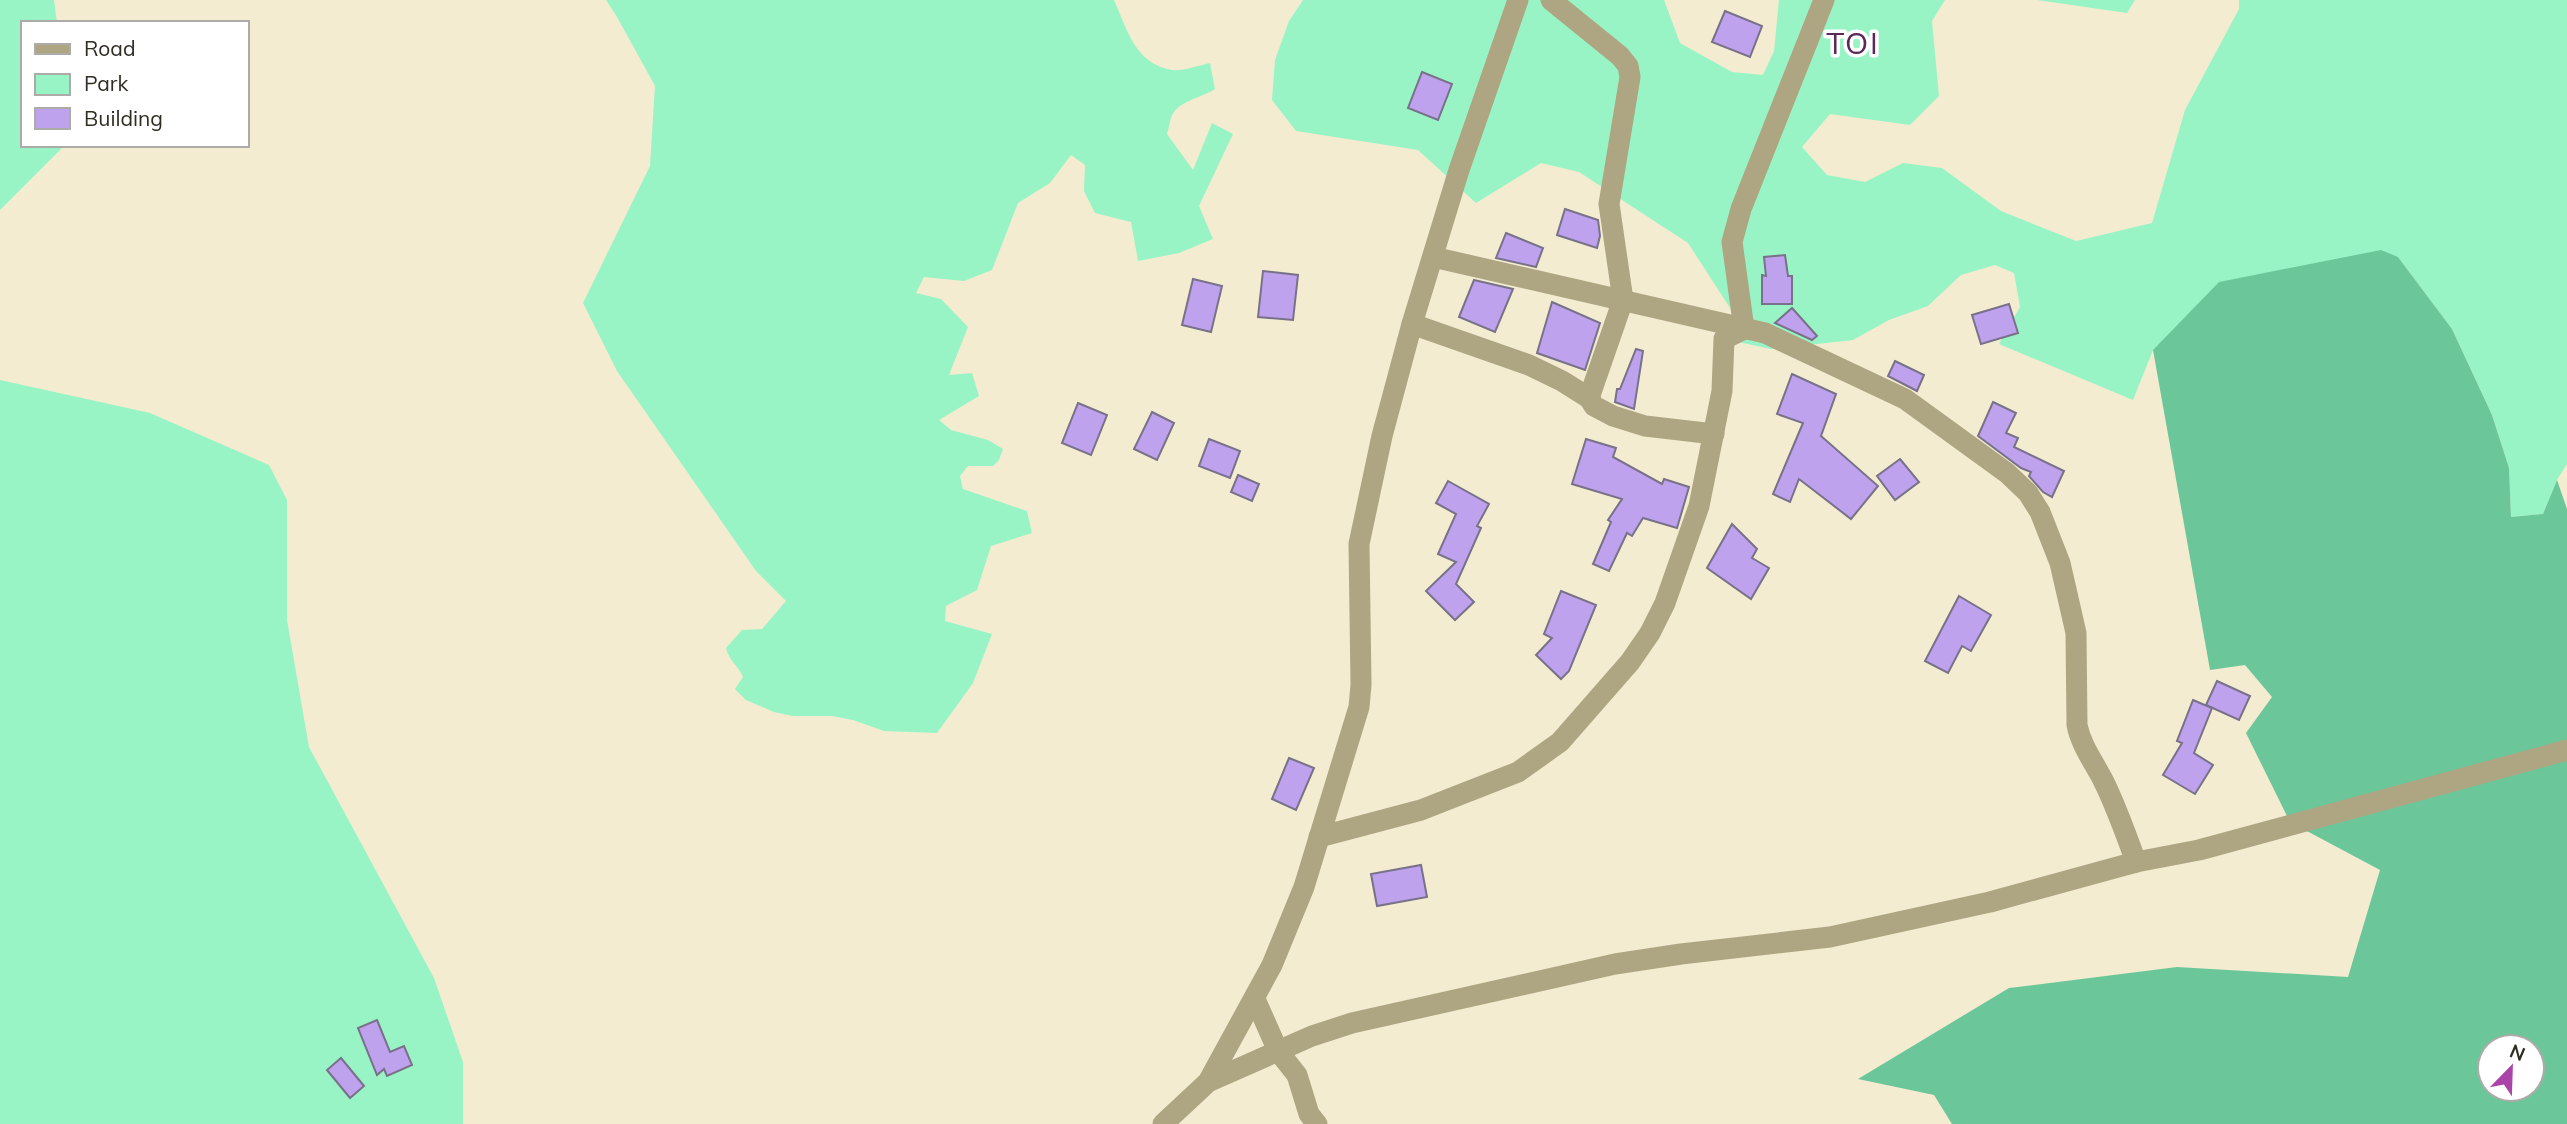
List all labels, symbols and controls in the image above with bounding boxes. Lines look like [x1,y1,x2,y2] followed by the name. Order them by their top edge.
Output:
[21,21,248,147] legend
[1826,24,1880,62] district label: TOI
[84,35,135,61] text: Road
[84,70,128,96] text: Park
[84,105,163,131] text: Building
[2476,1033,2546,1103] north arrow
[2506,1039,2529,1066] text: N

